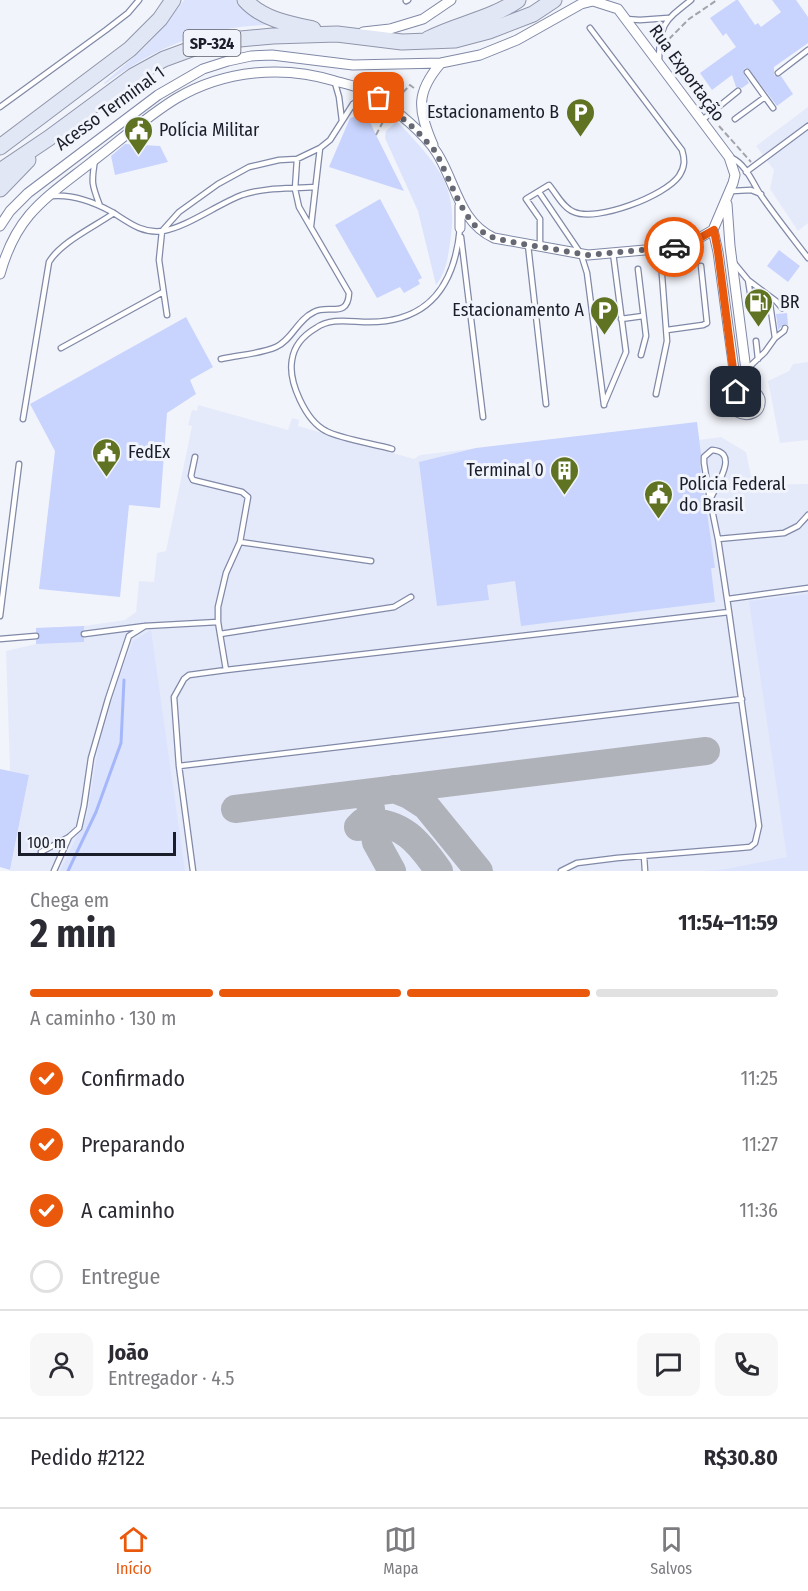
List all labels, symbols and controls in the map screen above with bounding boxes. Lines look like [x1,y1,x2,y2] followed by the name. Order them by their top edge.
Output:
[645,20,729,126] street label: Rua Exportação
[184,30,240,56] road number: SP-324
[51,61,169,155] street label: Acesso Terminal 1
[353,72,404,123] pin
[362,81,395,114] icon: bag
[564,96,596,138] parking icon: Estacionamento B
[427,101,559,123] place label: Estacionamento B
[122,114,154,156] public building icon: Polícia Militar
[159,119,260,141] place label: Polícia Militar
[644,217,704,277] courier
[658,231,691,264] icon: car
[743,286,775,328] fuel station icon: BR
[780,291,800,313] place label: BR
[589,294,621,336] parking icon: Estacionamento A
[452,299,585,321] place label: Estacionamento A
[710,366,761,417] pin
[719,375,752,408] icon: home
[91,436,123,478] public building icon: FedEx
[128,441,170,463] place label: FedEx
[549,454,581,496] building icon: Terminal 0
[467,459,544,481] place label: Terminal 0
[679,473,786,516] place label: Polícia Federal do Brasil
[642,478,674,520] public building icon: Polícia Federal do Brasil
[18,829,176,857] scale bar
[27,833,66,852] text: 100 m
[30,888,109,912] text: Chega em
[678,909,778,936] text: 11:54–11:59
[30,911,116,957] text: 2 min
[30,1006,176,1030] text: A caminho · 130 m
[30,1062,63,1095] icon: check
[81,1065,185,1092] text: Confirmado
[740,1066,778,1090] text: 11:25
[30,1128,63,1161] icon: check
[81,1131,185,1158] text: Preparando
[742,1132,778,1156] text: 11:27
[30,1194,63,1227] icon: check
[81,1197,175,1224] text: A caminho
[739,1198,778,1222] text: 11:36
[81,1263,160,1290] text: Entregue
[30,1333,93,1396] button: person
[637,1333,700,1396] button: chat
[715,1333,778,1396] button: phone
[108,1339,149,1366] text: João
[108,1366,235,1390] text: Entregador · 4.5
[30,1444,145,1471] text: Pedido #2122
[704,1444,778,1471] text: R$30.80
[116,1523,152,1578] tab: Início
[383,1523,419,1578] tab: Mapa
[650,1523,692,1578] tab: Salvos

